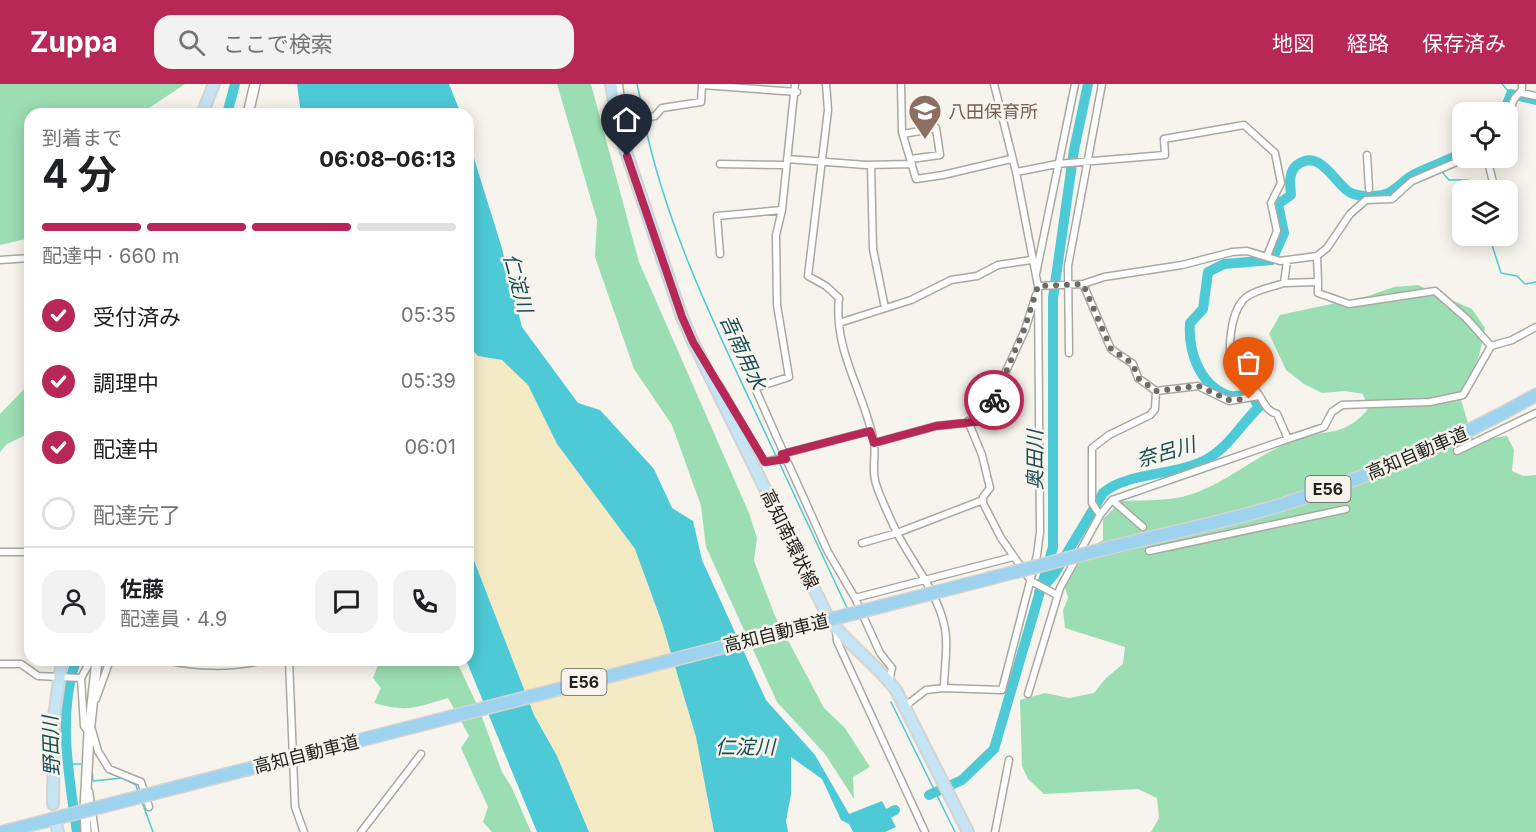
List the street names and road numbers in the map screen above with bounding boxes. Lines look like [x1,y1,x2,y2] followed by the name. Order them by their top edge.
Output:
[1363,422,1471,484] street label: 高知自動車道
[1306,476,1350,502] road number: E56
[757,486,823,592] street label: 高知南環状線
[721,610,831,656] street label: 高知自動車道
[562,669,606,695] road number: E56
[251,731,361,777] street label: 高知自動車道

